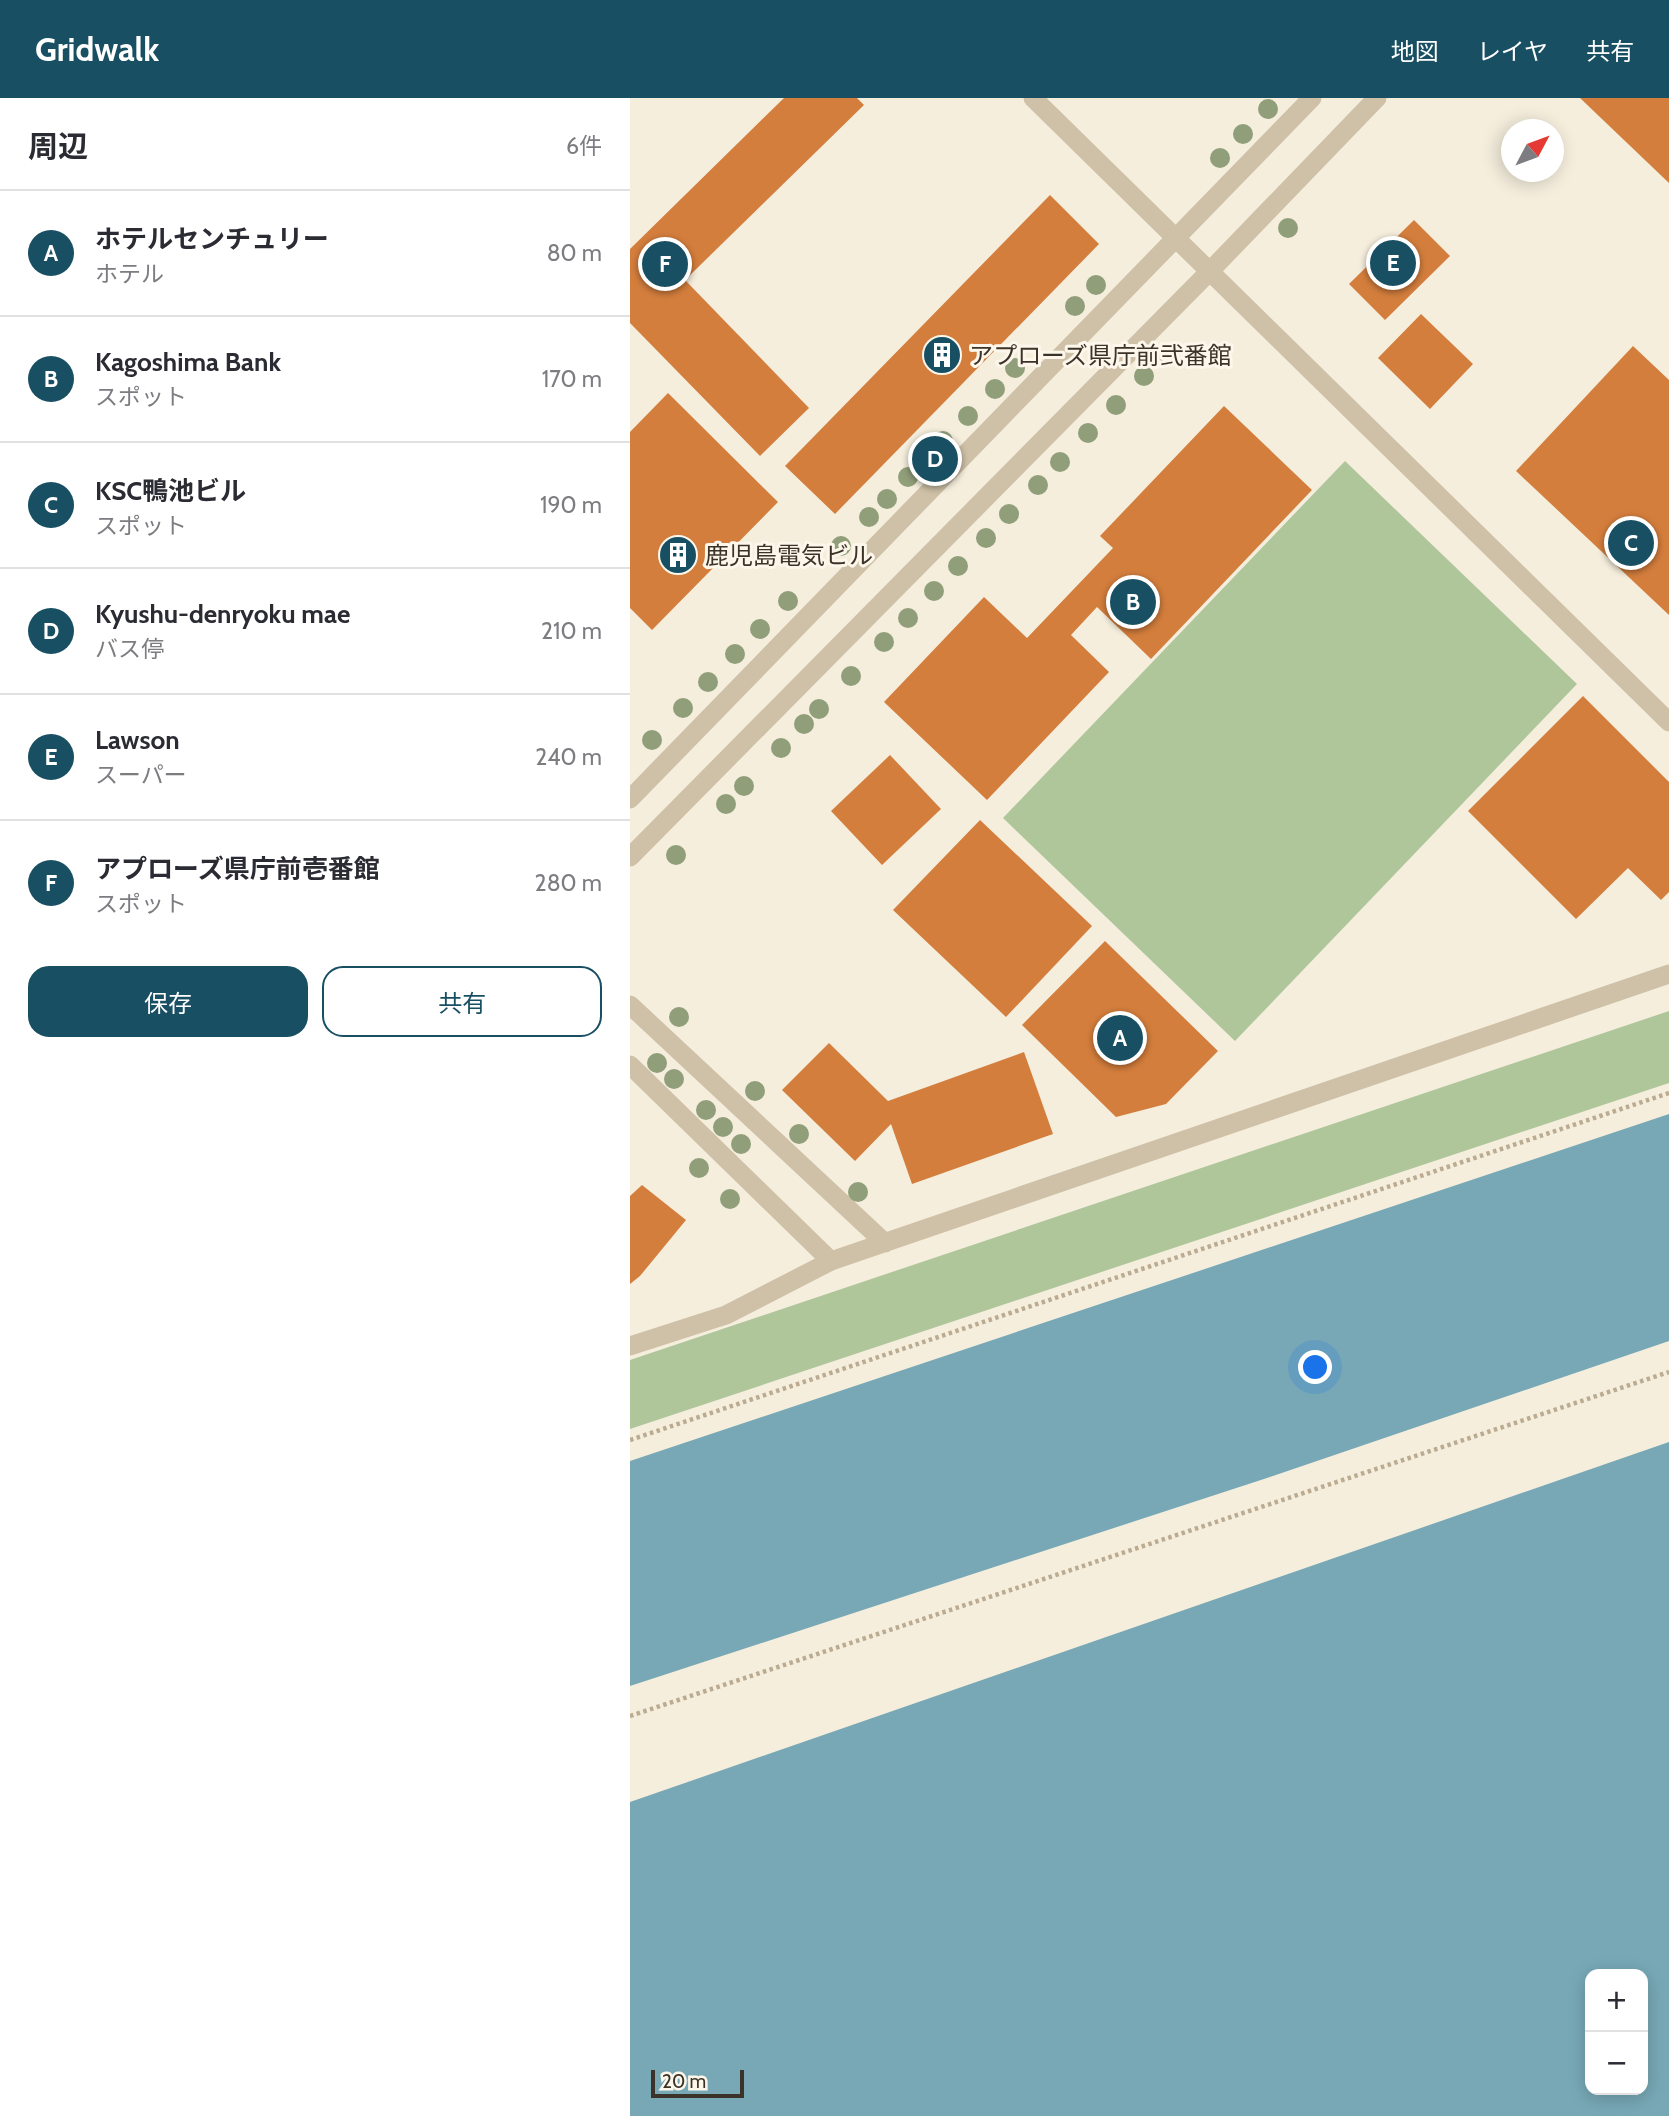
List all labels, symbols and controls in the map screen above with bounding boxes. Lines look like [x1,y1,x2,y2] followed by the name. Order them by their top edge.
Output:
[35,29,159,69] text: Gridwalk
[1391,37,1439,66] text: 地図
[1477,37,1548,66] text: レイヤ
[1586,37,1634,66] text: 共有
[1501,119,1564,182] north arrow
[28,128,88,165] text: 周辺
[566,132,602,160] text: 6件
[95,223,329,255] text: ホテルセンチュリー
[1370,237,1416,289] pin: E
[642,238,688,290] pin: F
[44,239,58,267] text: A
[547,239,602,267] text: 80 m
[95,260,164,288] text: ホテル
[921,334,963,376] building icon: アプローズ県庁前弐番館
[969,341,1232,370] place label: アプローズ県庁前弐番館
[95,346,281,378] text: Kagoshima Bank
[44,365,58,393] text: B
[542,365,602,393] text: 170 m
[95,383,187,411] text: スポット
[912,433,958,485] pin: D
[95,475,246,507] text: KSC鴨池ビル
[44,491,58,519] text: C
[540,491,602,519] text: 190 m
[95,512,187,540] text: スポット
[1608,517,1654,569] pin: C
[657,534,699,576] building icon: 鹿児島電気ビル
[705,541,873,570] place label: 鹿児島電気ビル
[1110,576,1156,628] pin: B
[95,598,350,630] text: Kyushu-denryoku mae
[43,617,59,645] text: D
[541,617,602,645] text: 210 m
[95,635,164,663] text: バス停
[95,724,180,756] text: Lawson
[44,743,58,771] text: E
[535,743,602,771] text: 240 m
[95,761,187,789] text: スーパー
[95,853,380,885] text: アプローズ県庁前壱番館
[45,869,57,897] text: F
[535,869,602,897] text: 280 m
[95,890,187,918] text: スポット
[28,966,308,1037] button: 保存
[322,966,602,1037] button: 共有
[1097,1012,1143,1064] pin: A
[1298,1350,1332,1384] your location
[1585,1969,1648,2095] map controls
[1585,1969,1648,2032] button: +
[1585,2032,1648,2095] button: −
[651,2067,744,2099] scale bar
[662,2070,706,2093] text: 20 m

